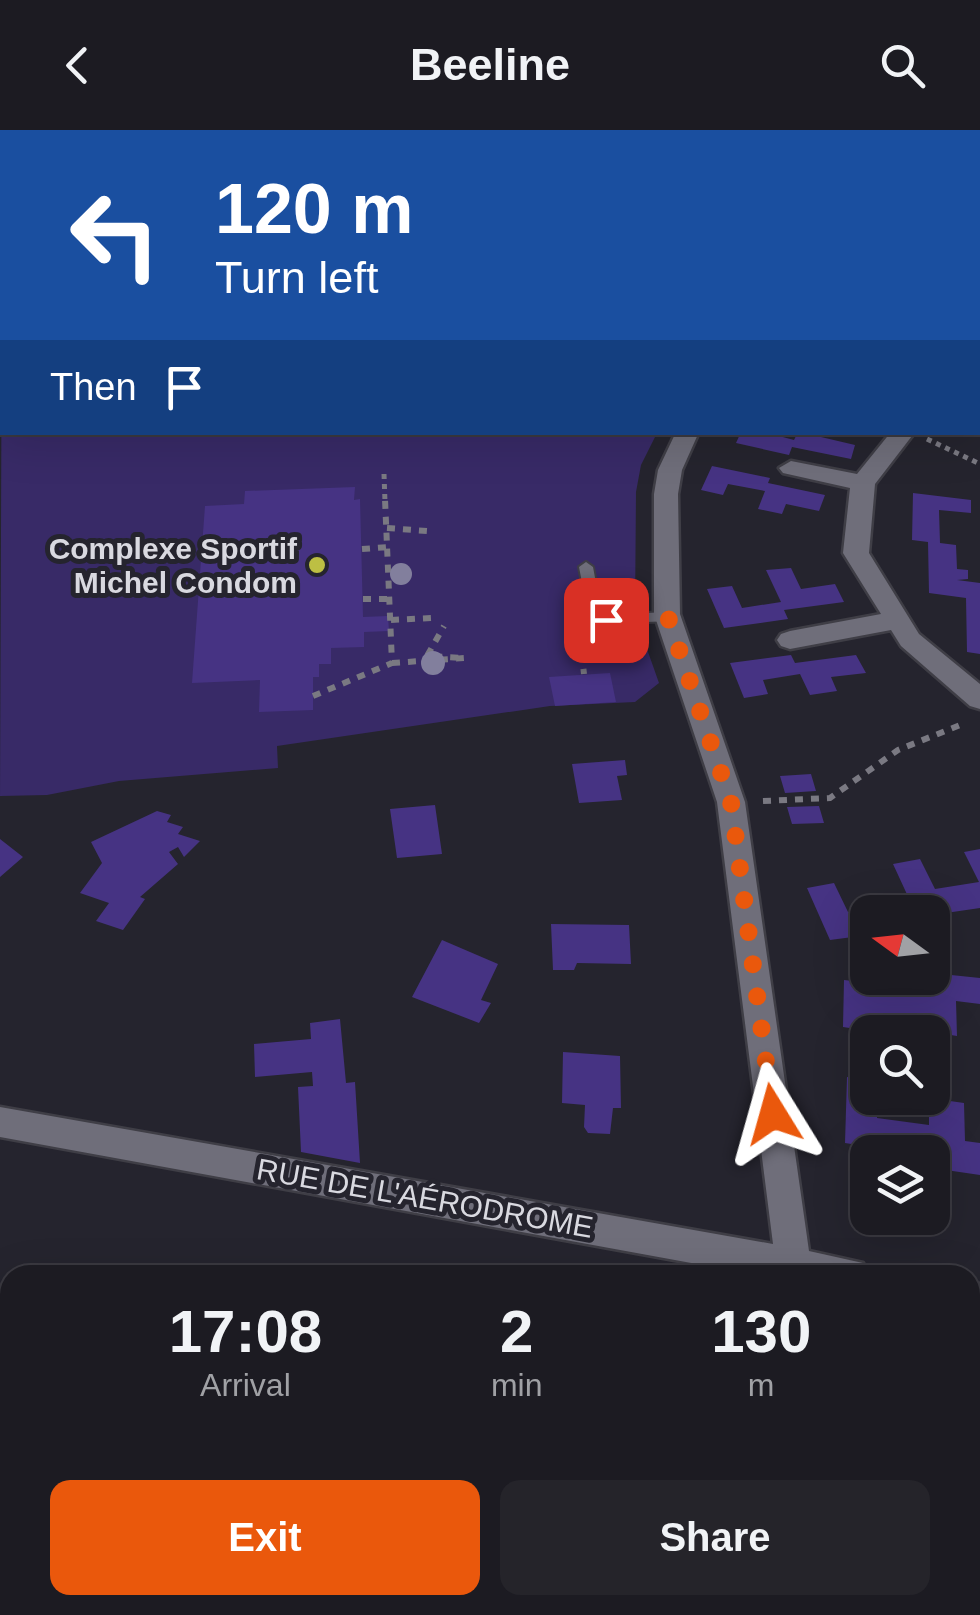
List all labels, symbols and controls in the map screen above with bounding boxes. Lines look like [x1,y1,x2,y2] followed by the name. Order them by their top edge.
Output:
[50,38,105,93] icon: back
[875,38,930,93] icon: search
[410,39,570,90] text: Beeline
[50,170,180,300] icon: left
[215,170,413,248] text: 120 m
[215,252,378,303] text: Turn left
[157,360,212,415] icon: arrive
[50,366,137,408] text: Then
[49,532,298,599] place label: Complexe Sportif Michel Condom
[306,554,328,576] marker: Complexe Sportif Michel Condom
[564,578,649,663] pin
[579,593,634,648] icon: arrive
[850,895,950,995] north arrow
[850,895,950,1235] map controls
[850,1015,950,1115] button: search
[721,1062,825,1166] position arrow
[850,1135,950,1235] button: layers
[254,1152,596,1244] street label: RUE DE L'AÉRODROME
[169,1298,322,1365] text: 17:08
[500,1298,533,1365] text: 2
[711,1298,811,1365] text: 130
[200,1367,291,1403] text: Arrival
[491,1367,542,1403] text: min
[748,1367,775,1403] text: m
[50,1480,480,1595] button: Exit
[500,1480,930,1595] button: Share

